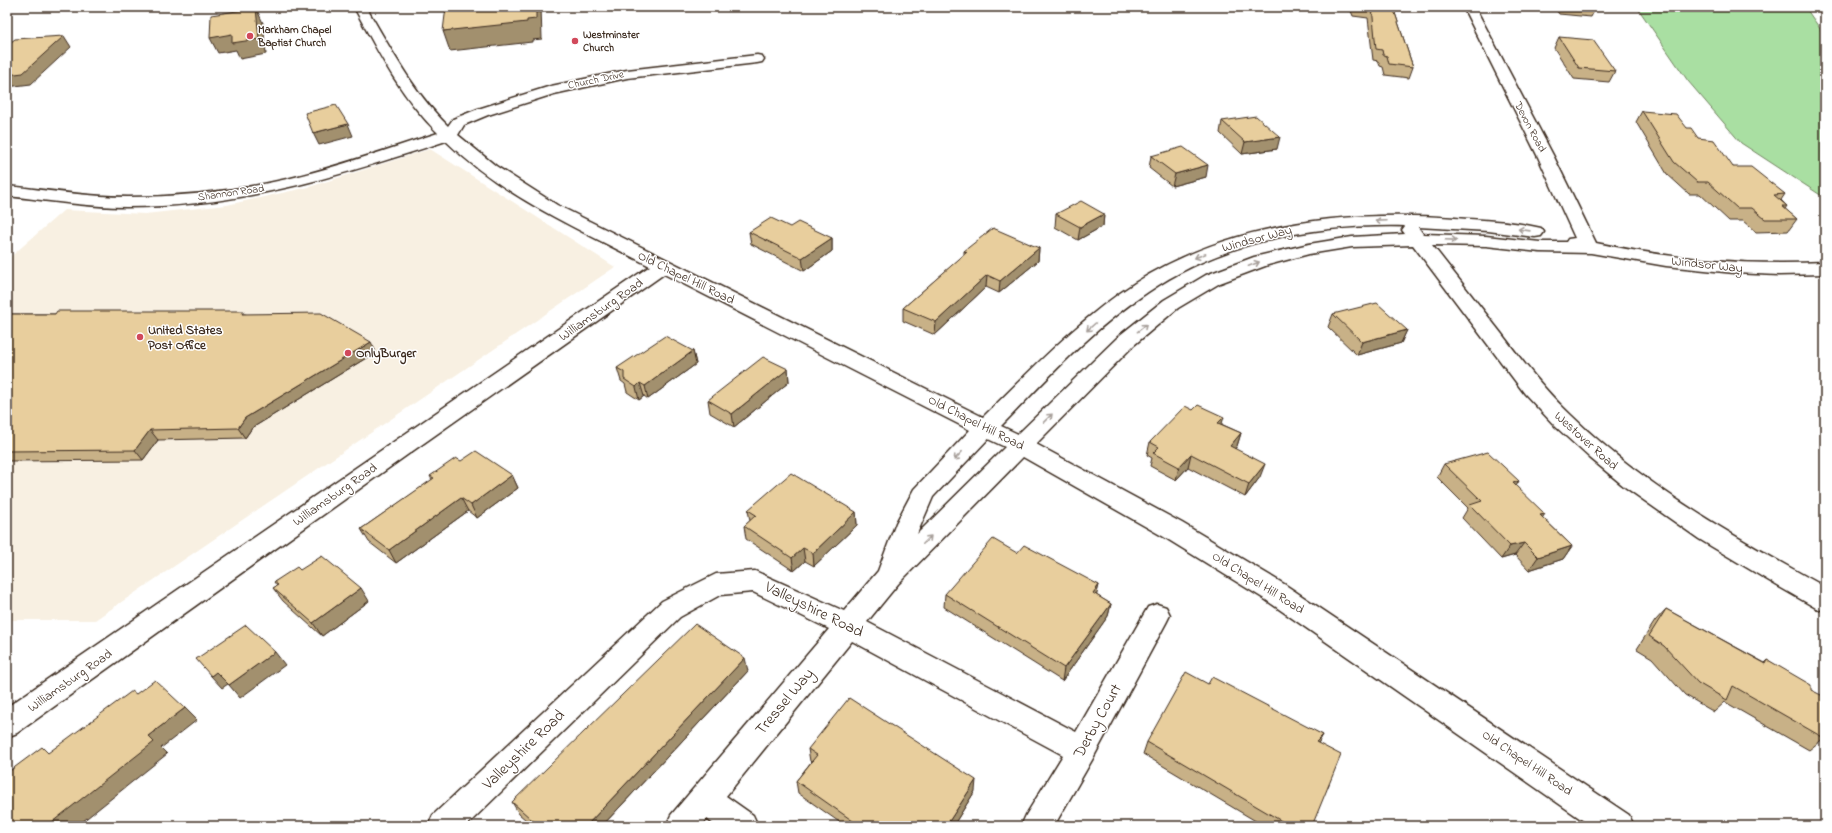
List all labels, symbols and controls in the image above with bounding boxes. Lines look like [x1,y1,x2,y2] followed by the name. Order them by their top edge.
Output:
[257,22,331,51] place label: Markham Chapel Baptist Church
[583,27,640,56] place label: Westminster Church
[245,31,255,41] marker: Markham Chapel Baptist Church
[570,36,580,46] marker: Westminster Church
[567,66,625,94] street label: Church Drive
[1510,98,1550,155] street label: Devon Road
[197,180,265,206] street label: Shannon Road
[1375,217,1388,225] one-way arrow
[1220,221,1294,258] street label: Windsor Way
[1518,226,1531,234] one-way arrow
[1444,236,1457,244] one-way arrow
[634,246,738,310] street label: Old Chapel Hill Road
[1670,252,1744,279] street label: Windsor Way
[1194,253,1206,261] one-way arrow
[1247,259,1259,267] one-way arrow
[555,273,648,347] street label: Williamsburg Road
[148,321,223,355] place label: United States Post Office
[1086,322,1096,331] one-way arrow
[1137,324,1147,333] one-way arrow
[135,332,145,342] marker: United States Post Office
[356,344,417,365] place label: OnlyBurger
[343,348,353,358] marker: OnlyBurger
[925,391,1028,456] street label: Old Chapel Hill Road
[1550,407,1623,475] street label: Westover Road
[1043,413,1053,423] one-way arrow
[953,451,963,461] one-way arrow
[289,458,382,532] street label: Williamsburg Road
[922,535,932,545] one-way arrow
[1208,547,1308,619] street label: Old Chapel Hill Road
[760,575,867,644] street label: Valleyshire Road
[24,644,117,718] street label: Williamsburg Road
[750,663,820,741] street label: Tressel Way
[1067,679,1129,763] street label: Derby Court
[476,704,571,797] street label: Valleyshire Road
[1478,726,1577,801] street label: Old Chapel Hill Road

